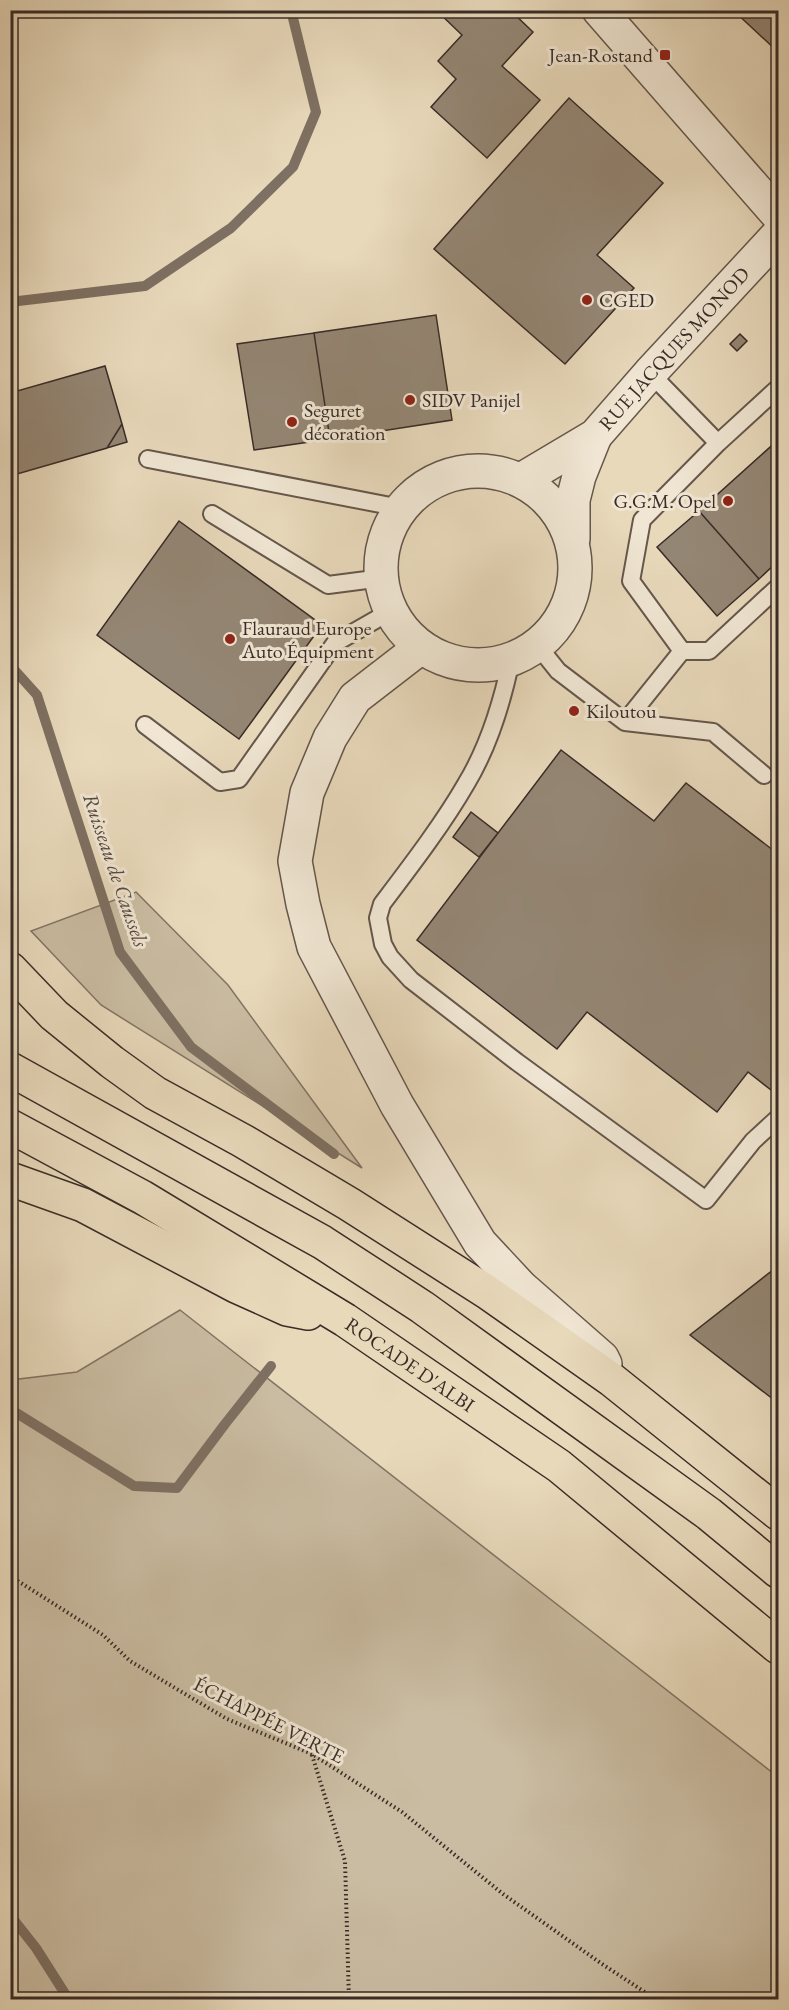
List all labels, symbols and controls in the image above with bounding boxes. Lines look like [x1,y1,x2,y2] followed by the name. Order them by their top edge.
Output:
[547,42,654,68] place label: Jean-Rostand
[658,48,672,62] marker: Jean-Rostand
[593,261,755,436] street label: RUE JACQUES MONOD
[599,287,654,313] place label: CGED
[580,293,594,307] marker: CGED
[422,387,521,413] place label: SIDV Panijel
[403,393,417,407] marker: SIDV Panijel
[304,397,386,446] place label: Seguret décoration
[285,415,299,429] marker: Seguret décoration
[613,488,716,514] place label: G.G.M. Opel
[721,494,735,508] marker: G.G.M. Opel
[241,615,375,664] place label: Flauraud Europe Auto Équipment
[223,632,237,646] marker: Flauraud Europe Auto Équipment
[586,698,657,724] place label: Kiloutou
[567,704,581,718] marker: Kiloutou
[77,789,155,951] water label: Ruisseau de Caussels
[340,1311,480,1418] street label: ROCADE D'ALBI
[189,1671,349,1769] street label: ÉCHAPPÉE VERTE

